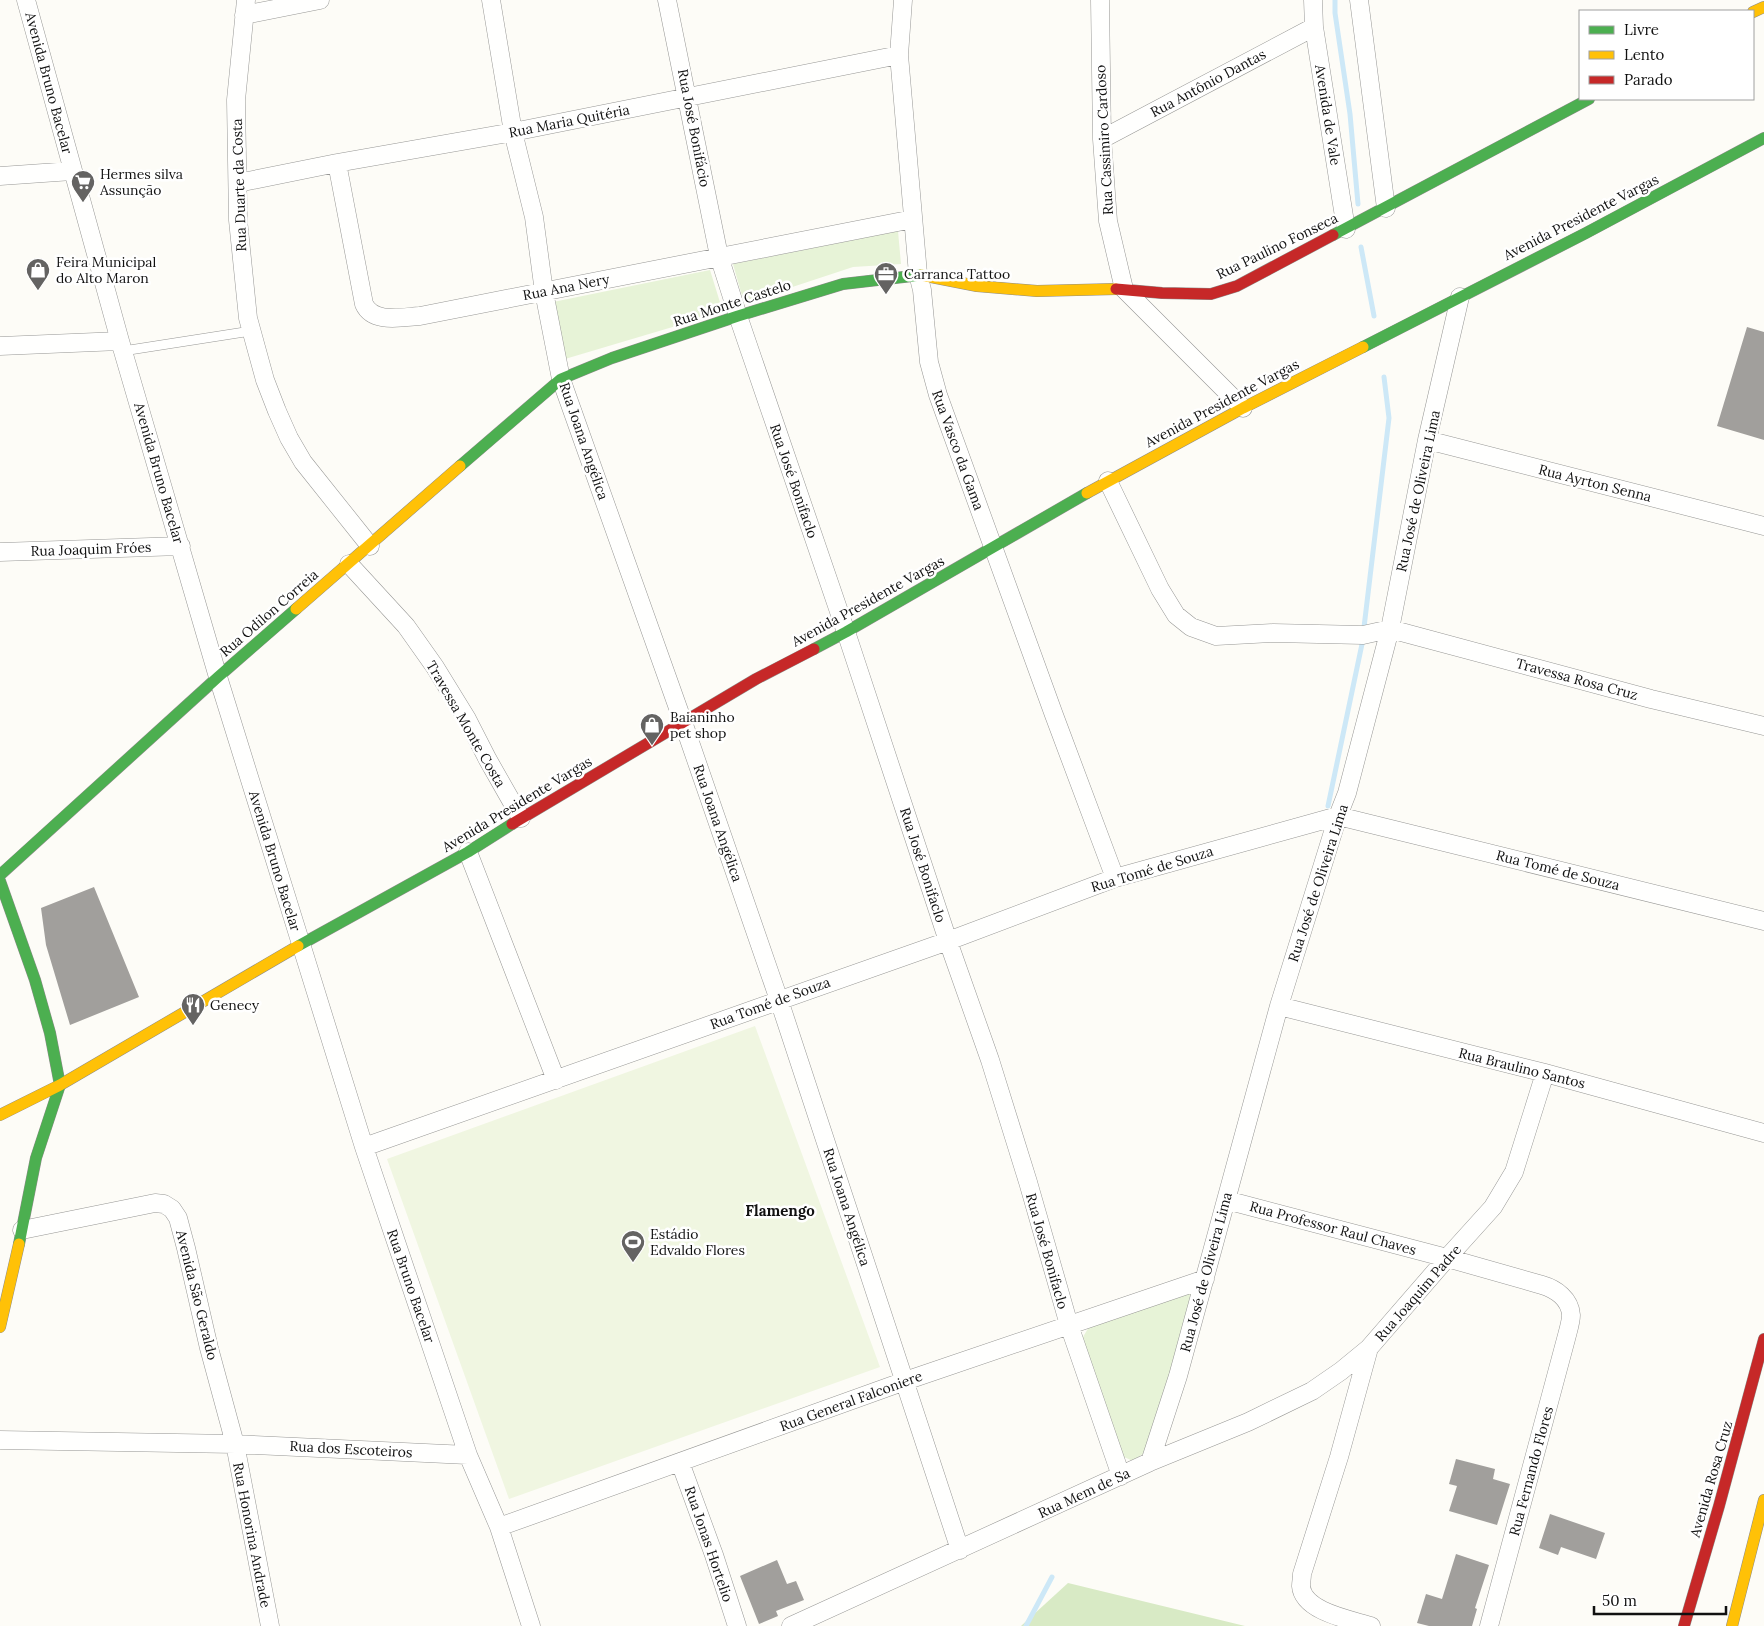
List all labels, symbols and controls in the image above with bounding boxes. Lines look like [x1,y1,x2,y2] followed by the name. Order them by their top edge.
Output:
[21,9,77,156] street label: Avenida Bruno Bacelar
[1579,10,1754,100] legend
[1624,20,1659,39] text: Livre
[1147,45,1269,121] street label: Rua Antônio Dantas
[1624,45,1665,64] text: Lento
[1311,62,1345,167] street label: Avenida de Vale
[1091,64,1117,216] street label: Rua Cassimiro Cardoso
[674,67,714,189] street label: Rua José Bonifácio
[1624,70,1673,89] text: Parado
[507,100,631,142] street label: Rua Maria Quitéria
[228,118,250,252] street label: Rua Duarte da Costa
[99,165,183,199] place label: Hermes silva Assunção
[70,169,96,203] supermarket icon: Hermes silva Assunção
[1500,170,1662,264] street label: Avenida Presidente Vargas
[1213,209,1341,283] street label: Rua Paulino Fonseca
[56,253,156,287] place label: Feira Municipal do Alto Maron
[25,257,51,291] shop icon: Feira Municipal do Alto Maron
[873,261,899,295] office icon: Carranca Tattoo
[904,265,1010,283] place label: Carranca Tattoo
[521,270,612,304] street label: Rua Ana Nery
[671,276,793,330] street label: Rua Monte Castelo
[1141,355,1302,452] street label: Avenida Presidente Vargas
[555,380,613,502] street label: Rua Joana Angélica
[928,387,988,513] street label: Rua Vasco da Gama
[130,399,188,546] street label: Avenida Bruno Bacelar
[1392,409,1444,573] street label: Rua José de Oliveira Lima
[766,421,822,541] street label: Rua José Bonifaclo
[1537,460,1653,506] street label: Rua Ayrton Senna
[30,538,152,560] street label: Rua Joaquim Fróes
[788,551,947,651] street label: Avenida Presidente Vargas
[216,565,322,661] street label: Rua Odilon Correia
[1514,654,1640,704] street label: Travessa Rosa Cruz
[422,657,510,791] street label: Travessa Monte Costa
[670,708,735,742] place label: Baianinho pet shop
[639,712,665,746] shop icon: Baianinho pet shop
[438,752,595,856] street label: Avenida Presidente Vargas
[689,762,747,884] street label: Rua Joana Angélica
[245,788,305,934] street label: Avenida Bruno Bacelar
[1284,802,1352,964] street label: Rua José de Oliveira Lima
[896,805,950,925] street label: Rua José Bonifaclo
[1089,842,1215,896] street label: Rua Tomé de Souza
[1494,846,1622,894] street label: Rua Tomé de Souza
[707,973,833,1033] street label: Rua Tomé de Souza
[180,992,206,1026] restaurant icon: Genecy
[210,996,260,1014] place label: Genecy
[1457,1044,1587,1092] street label: Rua Braulino Santos
[819,1146,875,1268] street label: Rua Joana Angélica
[1176,1190,1236,1354] street label: Rua José de Oliveira Lima
[1022,1191,1072,1311] street label: Rua José Bonifaclo
[1248,1197,1418,1259] street label: Rua Professor Raul Chaves
[745,1201,815,1220] district label: Flamengo
[650,1225,745,1259] place label: Estádio Edvaldo Flores
[172,1227,222,1362] street label: Avenida São Geraldo
[383,1227,439,1345] street label: Rua Bruno Bacelar
[620,1229,646,1263] sports icon: Estádio Edvaldo Flores
[1371,1241,1465,1345] street label: Rua Joaquim Padre
[777,1367,925,1435] street label: Rua General Falconiere
[1505,1404,1557,1538] street label: Rua Fernando Flores
[1685,1419,1736,1540] street label: Avenida Rosa Cruz
[289,1437,413,1461] street label: Rua dos Escoteiros
[229,1461,275,1610] street label: Rua Honorina Andrade
[1035,1464,1133,1522] street label: Rua Mem de Sa
[681,1484,737,1604] street label: Rua Jonas Hortelio
[1594,1584,1726,1616] scale bar
[1602,1591,1637,1610] text: 50 m

